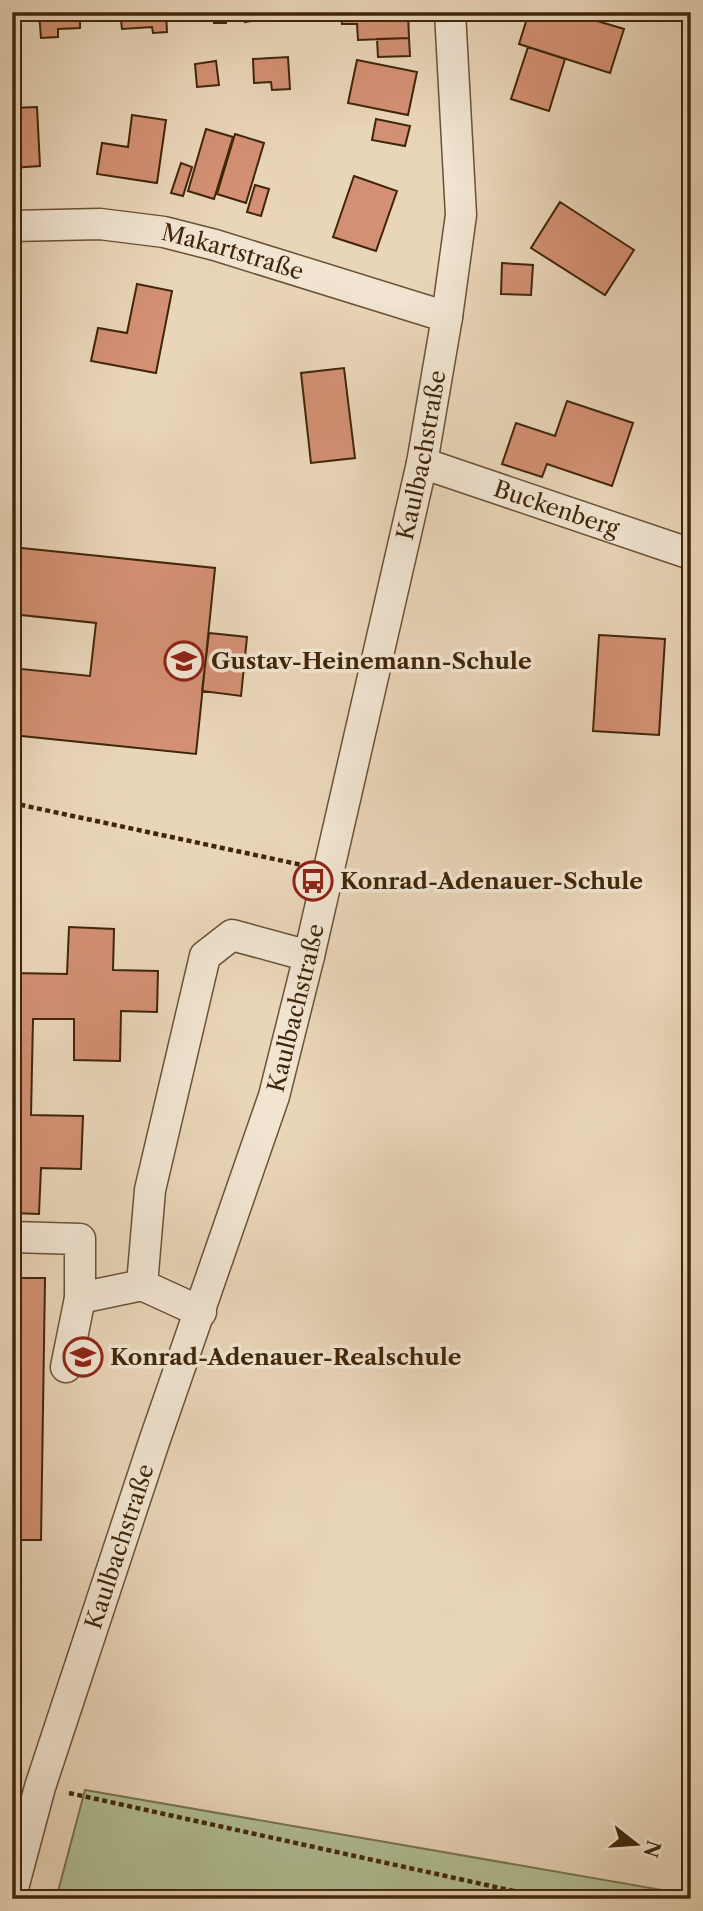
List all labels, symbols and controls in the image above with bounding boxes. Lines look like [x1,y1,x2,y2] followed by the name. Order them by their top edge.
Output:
[159,218,307,286] street label: Makartstraße
[391,368,452,543] street label: Kaulbachstraße
[490,474,624,543] street label: Buckenberg
[163,640,205,682] school or university icon: Gustav-Heinemann-Schule
[211,647,532,675] place label: Gustav-Heinemann-Schule
[292,860,334,902] bus stop icon: Konrad-Adenauer-Schule
[340,867,643,895] place label: Konrad-Adenauer-Schule
[262,921,330,1095] street label: Kaulbachstraße
[62,1336,104,1378] school or university icon: Konrad-Adenauer-Realschule
[110,1343,462,1371] place label: Konrad-Adenauer-Realschule
[79,1460,160,1633] street label: Kaulbachstraße
[602,1810,672,1880] north arrow
[638,1838,665,1860] text: N

